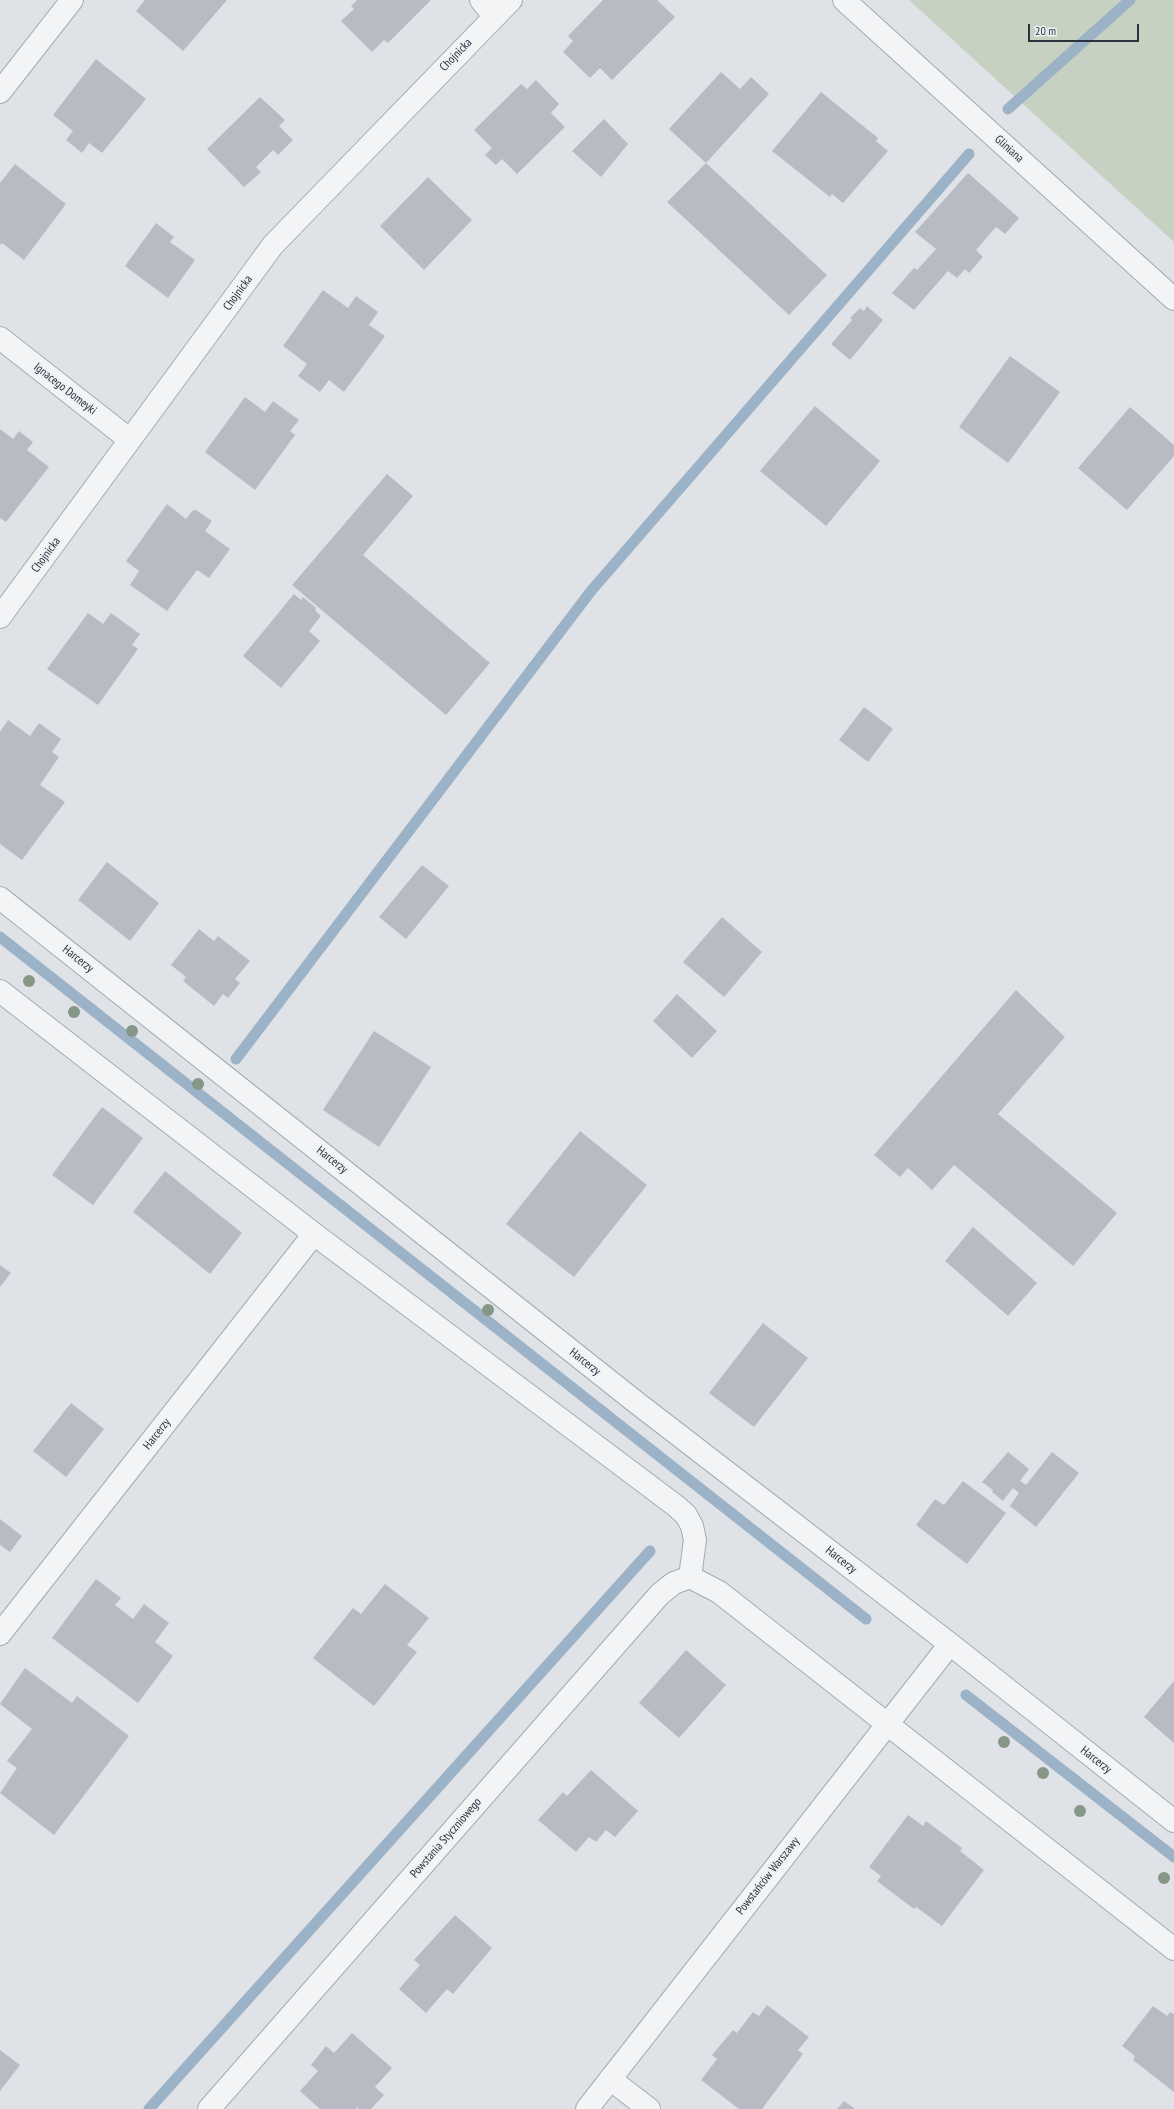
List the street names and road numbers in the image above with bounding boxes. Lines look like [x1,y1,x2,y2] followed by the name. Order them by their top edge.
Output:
[437,36,475,74] street label: Chojnicka
[992,132,1026,166] street label: Gliniana
[220,273,256,313] street label: Chojnicka
[31,360,99,418] street label: Ignacego Domeyki
[28,535,64,575] street label: Chojnicka
[60,942,96,976] street label: Harcerzy
[314,1143,350,1177] street label: Harcerzy
[567,1345,603,1379] street label: Harcerzy
[140,1416,174,1452] street label: Harcerzy
[823,1543,859,1577] street label: Harcerzy
[1078,1743,1114,1777] street label: Harcerzy
[407,1795,485,1881] street label: Powstania Styczniowego
[733,1835,803,1917] street label: Powstańców Warszawy

